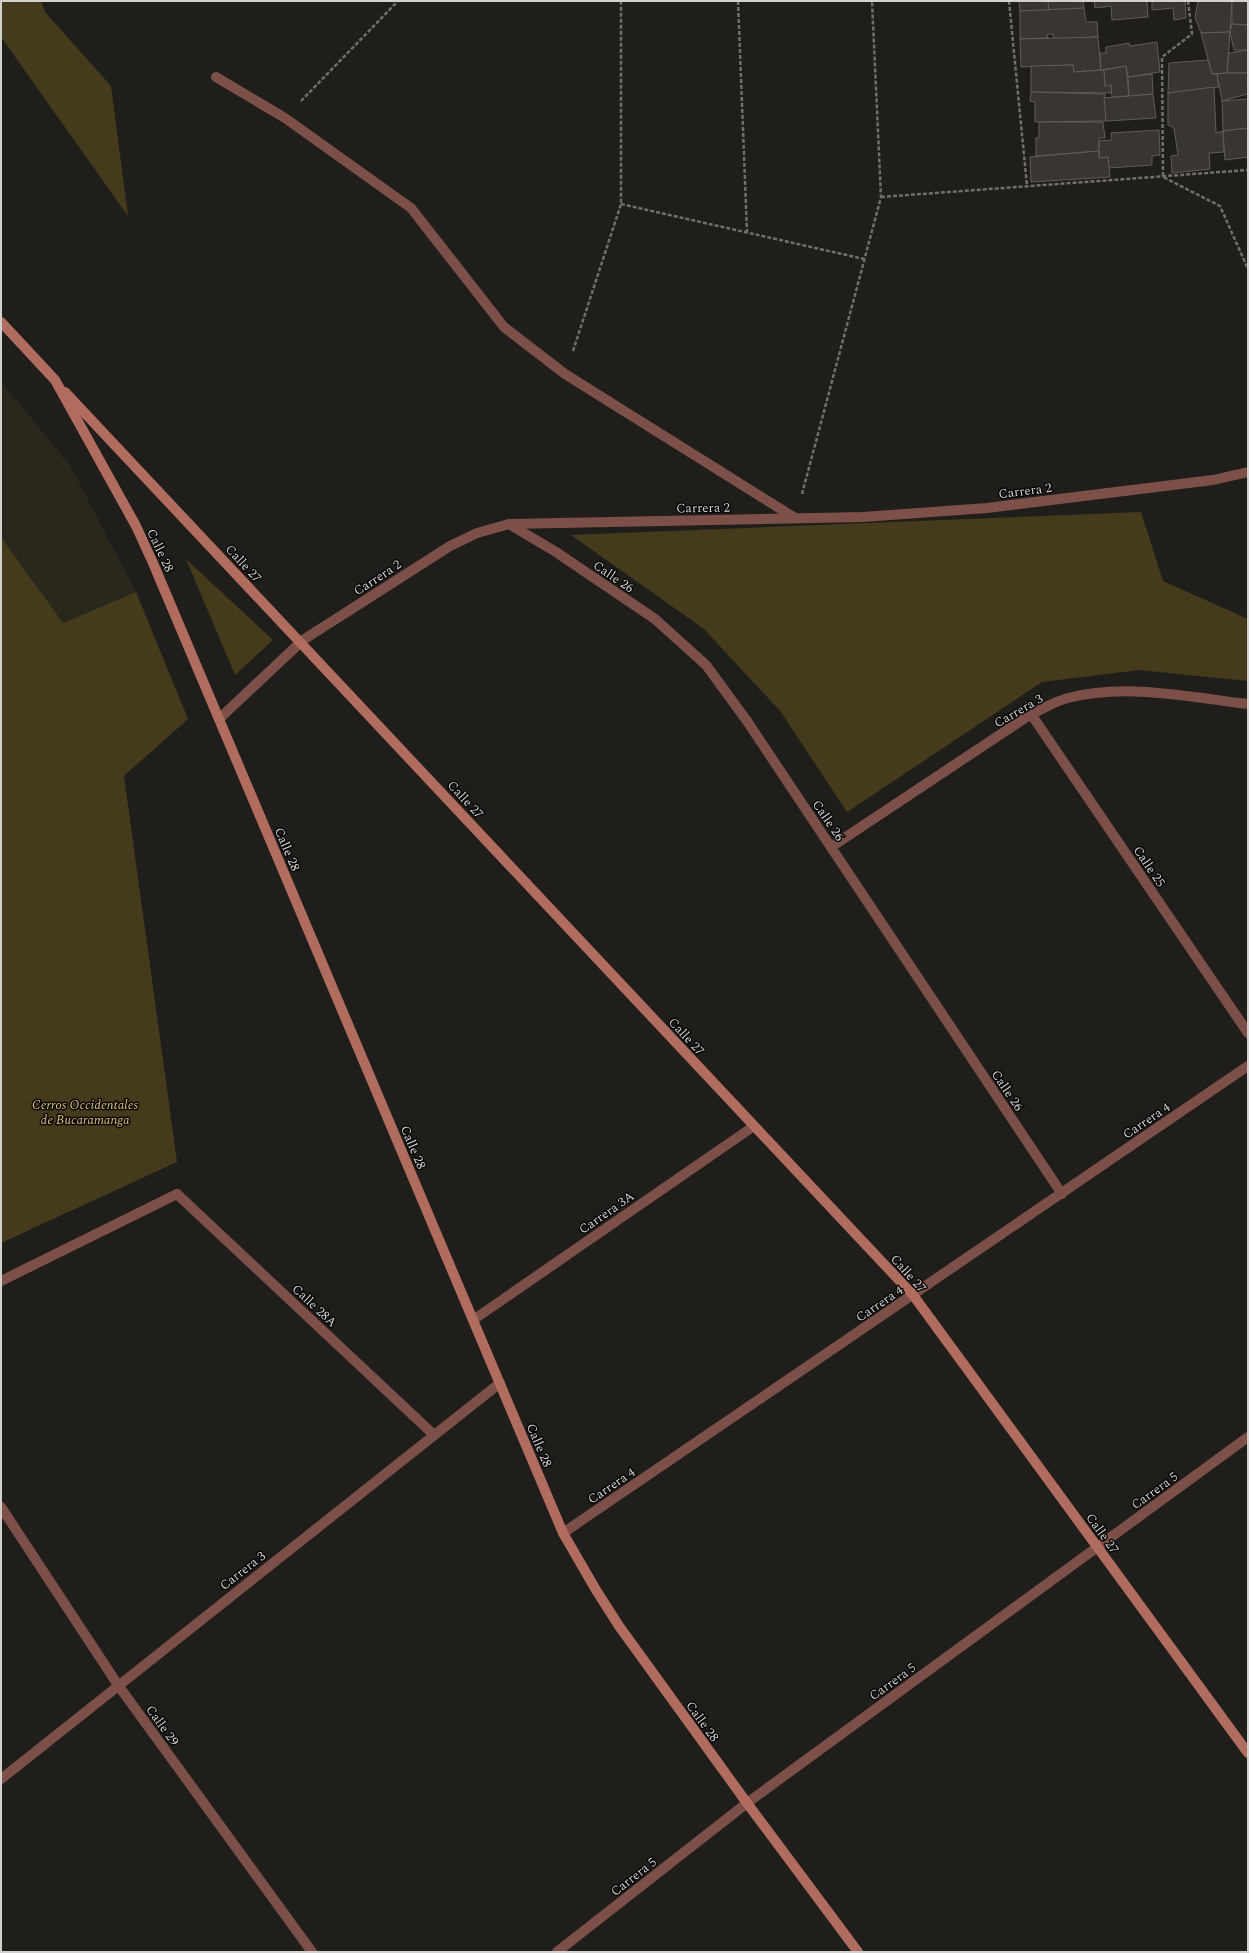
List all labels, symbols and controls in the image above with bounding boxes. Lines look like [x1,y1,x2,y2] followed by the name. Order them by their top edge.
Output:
[997,478,1053,504] street label: Carrera 2
[676,498,730,518] street label: Carrera 2
[141,525,179,575] street label: Calle 28
[220,540,266,587] street label: Calle 27
[350,555,406,601] street label: Carrera 2
[589,556,638,598] street label: Calle 26
[990,689,1047,733] street label: Carrera 3
[442,776,488,823] street label: Calle 27
[807,796,850,846] street label: Calle 26
[269,824,305,874] street label: Calle 28
[1128,842,1170,891] street label: Calle 25
[663,1013,709,1060] street label: Calle 27
[986,1066,1029,1116] street label: Calle 26
[32,1095,138,1130] park label: Cerros Occidentales de Bucaramanga
[1119,1097,1175,1144] street label: Carrera 4
[395,1122,431,1172] street label: Calle 28
[575,1186,639,1239] street label: Carrera 3A
[885,1250,931,1297] street label: Calle 27
[287,1279,342,1332] street label: Calle 28A
[852,1280,908,1327] street label: Carrera 4
[521,1420,557,1470] street label: Calle 28
[584,1462,640,1509] street label: Carrera 4
[1127,1467,1182,1515] street label: Carrera 5
[1081,1509,1124,1558] street label: Calle 27
[215,1546,270,1595] street label: Carrera 3
[865,1658,920,1706] street label: Carrera 5
[681,1697,724,1746] street label: Calle 28
[141,1701,184,1750] street label: Calle 29
[606,1852,661,1901] street label: Carrera 5

